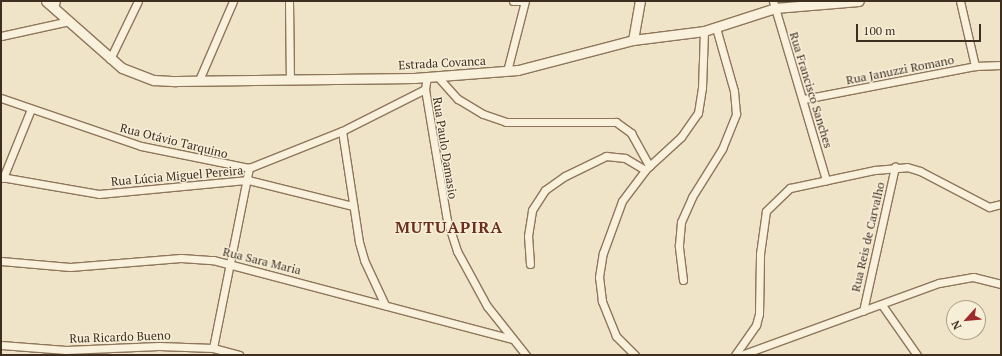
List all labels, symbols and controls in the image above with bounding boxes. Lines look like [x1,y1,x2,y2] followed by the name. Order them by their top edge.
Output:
[858,16,983,42] scale bar
[863,23,895,38] text: 100 m
[786,30,836,150] street label: Rua Francisco Sanches
[845,52,955,88] street label: Rua Januzzi Romano
[398,54,486,72] street label: Estrada Covanca
[430,96,460,200] street label: Rua Paulo Damasio
[119,121,229,161] street label: Rua Otávio Tarquino
[110,163,244,189] street label: Rua Lúcia Miguel Pereira
[848,181,888,293] street label: Rua Reis de Carvalho
[395,217,503,237] district label: MUTUAPIRA
[221,244,303,278] street label: Rua Sara Maria
[946,300,986,340] north arrow
[948,318,964,332] text: N
[69,328,171,346] street label: Rua Ricardo Bueno

